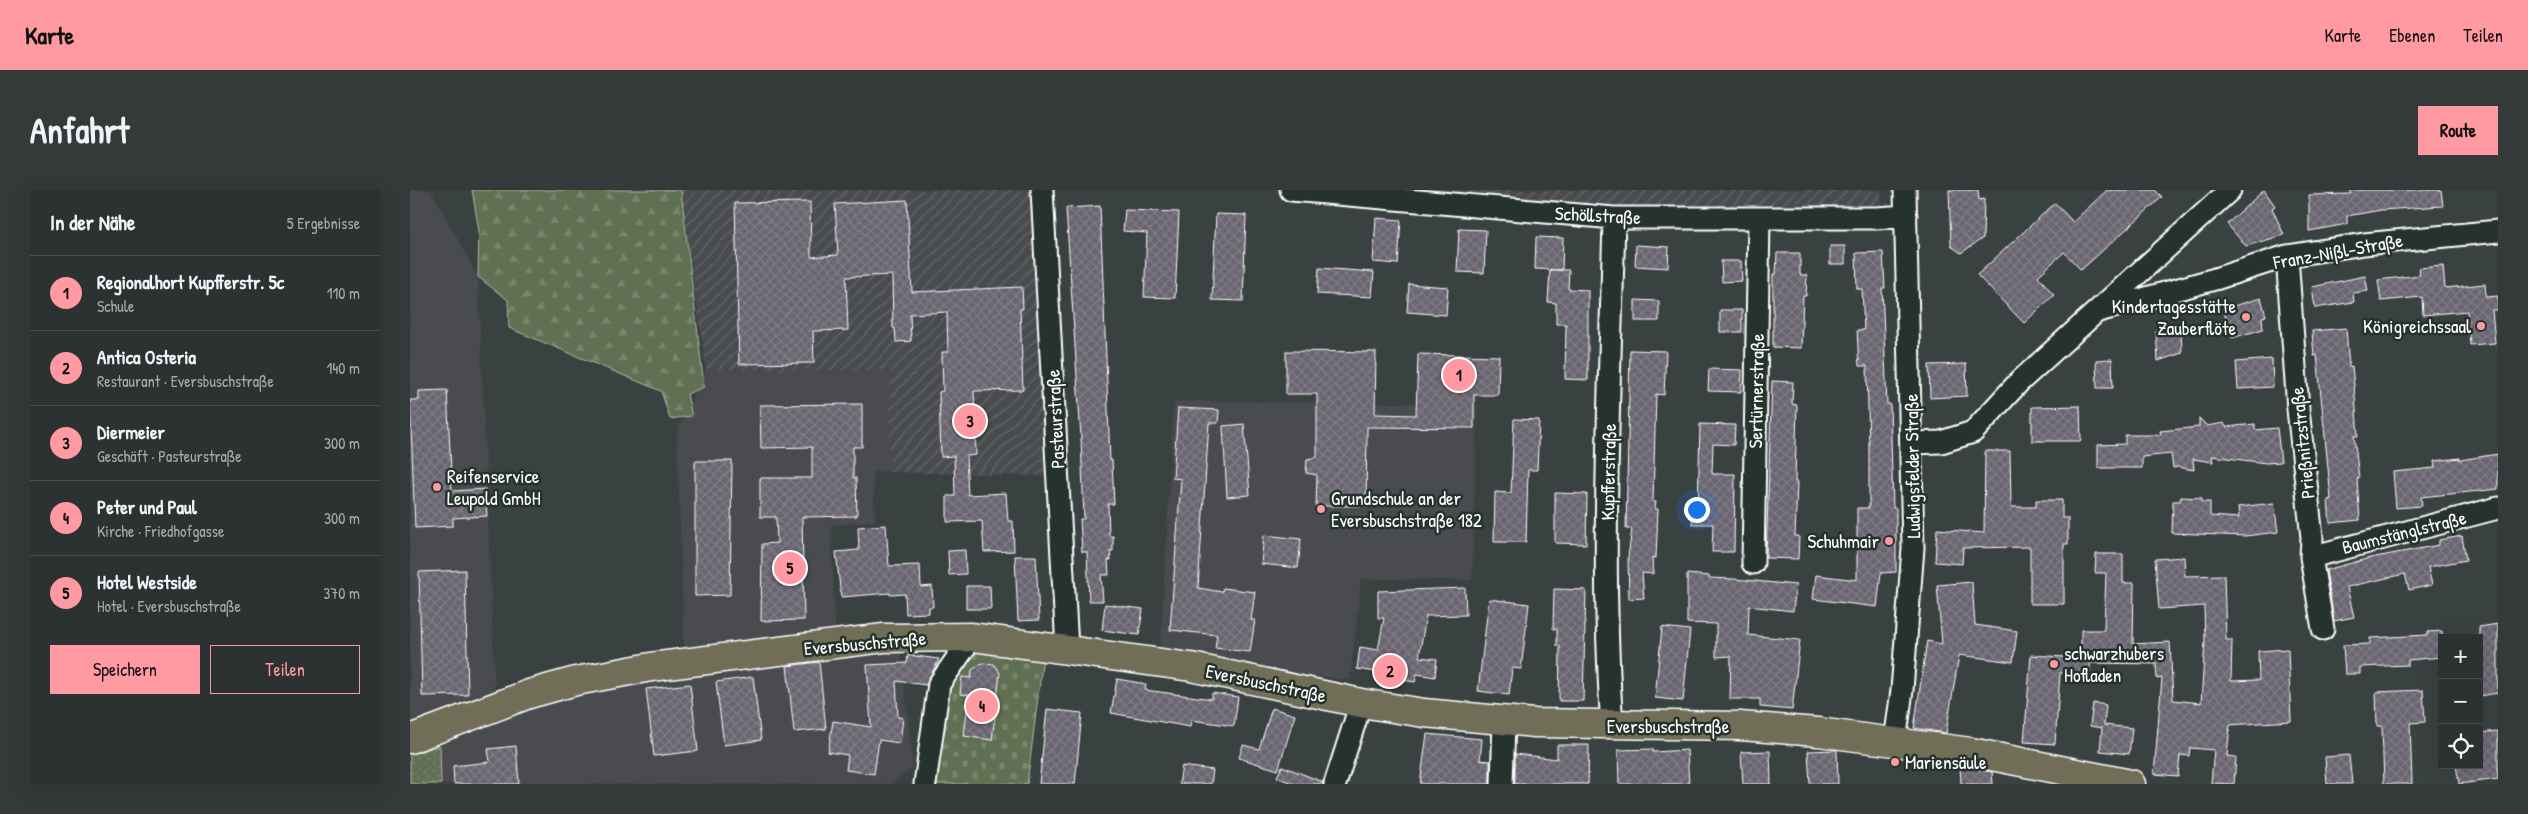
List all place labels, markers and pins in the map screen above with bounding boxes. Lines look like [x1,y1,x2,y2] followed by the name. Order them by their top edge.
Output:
[2112,293,2236,341] place label: Kindertagesstätte Zauberflöte
[2240,311,2252,323] marker: Kindertagesstätte Zauberflöte
[2363,313,2472,339] place label: Königreichssaal
[2475,320,2487,332] marker: Königreichssaal
[1443,356,1475,394] pin: 1
[954,402,986,440] pin: 3
[447,463,541,511] place label: Reifenservice Leupold GmbH
[431,481,443,493] marker: Reifenservice Leupold GmbH
[1331,485,1482,533] place label: Grundschule an der Eversbuschstraße 182
[1315,503,1327,515] marker: Grundschule an der Eversbuschstraße 182
[1807,528,1880,554] place label: Schuhmair
[1883,535,1895,547] marker: Schuhmair
[774,549,806,587] pin: 5
[2064,640,2164,688] place label: schwarzhubers Hofladen
[1374,652,1406,690] pin: 2
[2048,658,2060,670] marker: schwarzhubers Hofladen
[966,687,998,725] pin: 4
[1905,749,1987,775] place label: Mariensäule
[1889,756,1901,768] marker: Mariensäule

